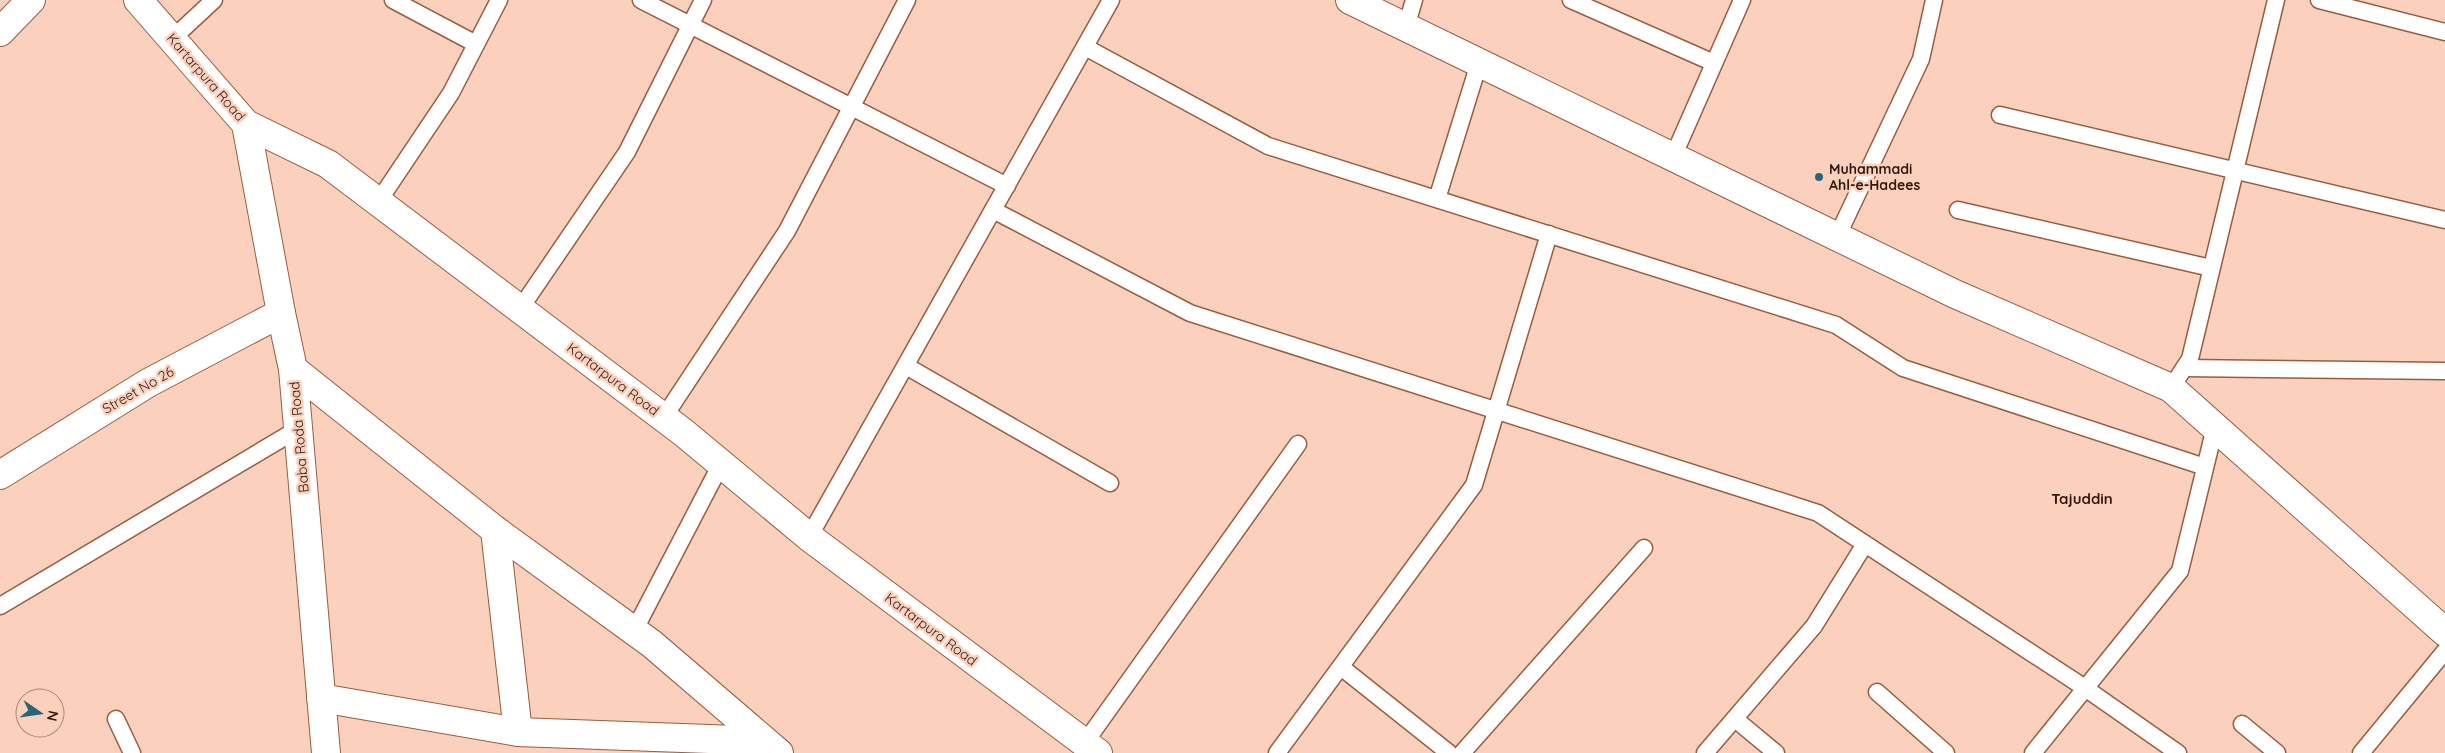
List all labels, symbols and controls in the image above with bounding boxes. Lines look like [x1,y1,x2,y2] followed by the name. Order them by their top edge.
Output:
[163,29,249,125] street label: Kartarpura Road
[1829,160,1920,194] place label: Muhammadi Ahl-e-Hadees
[1813,171,1825,183] marker: Muhammadi Ahl-e-Hadees
[563,339,663,419] street label: Kartarpura Road
[99,362,177,418] street label: Street No 26
[285,381,313,493] street label: Baba Roda Road
[2051,489,2113,508] district label: Tajuddin
[881,589,981,669] street label: Kartarpura Road
[15,688,65,738] north arrow
[43,709,63,723] text: N

